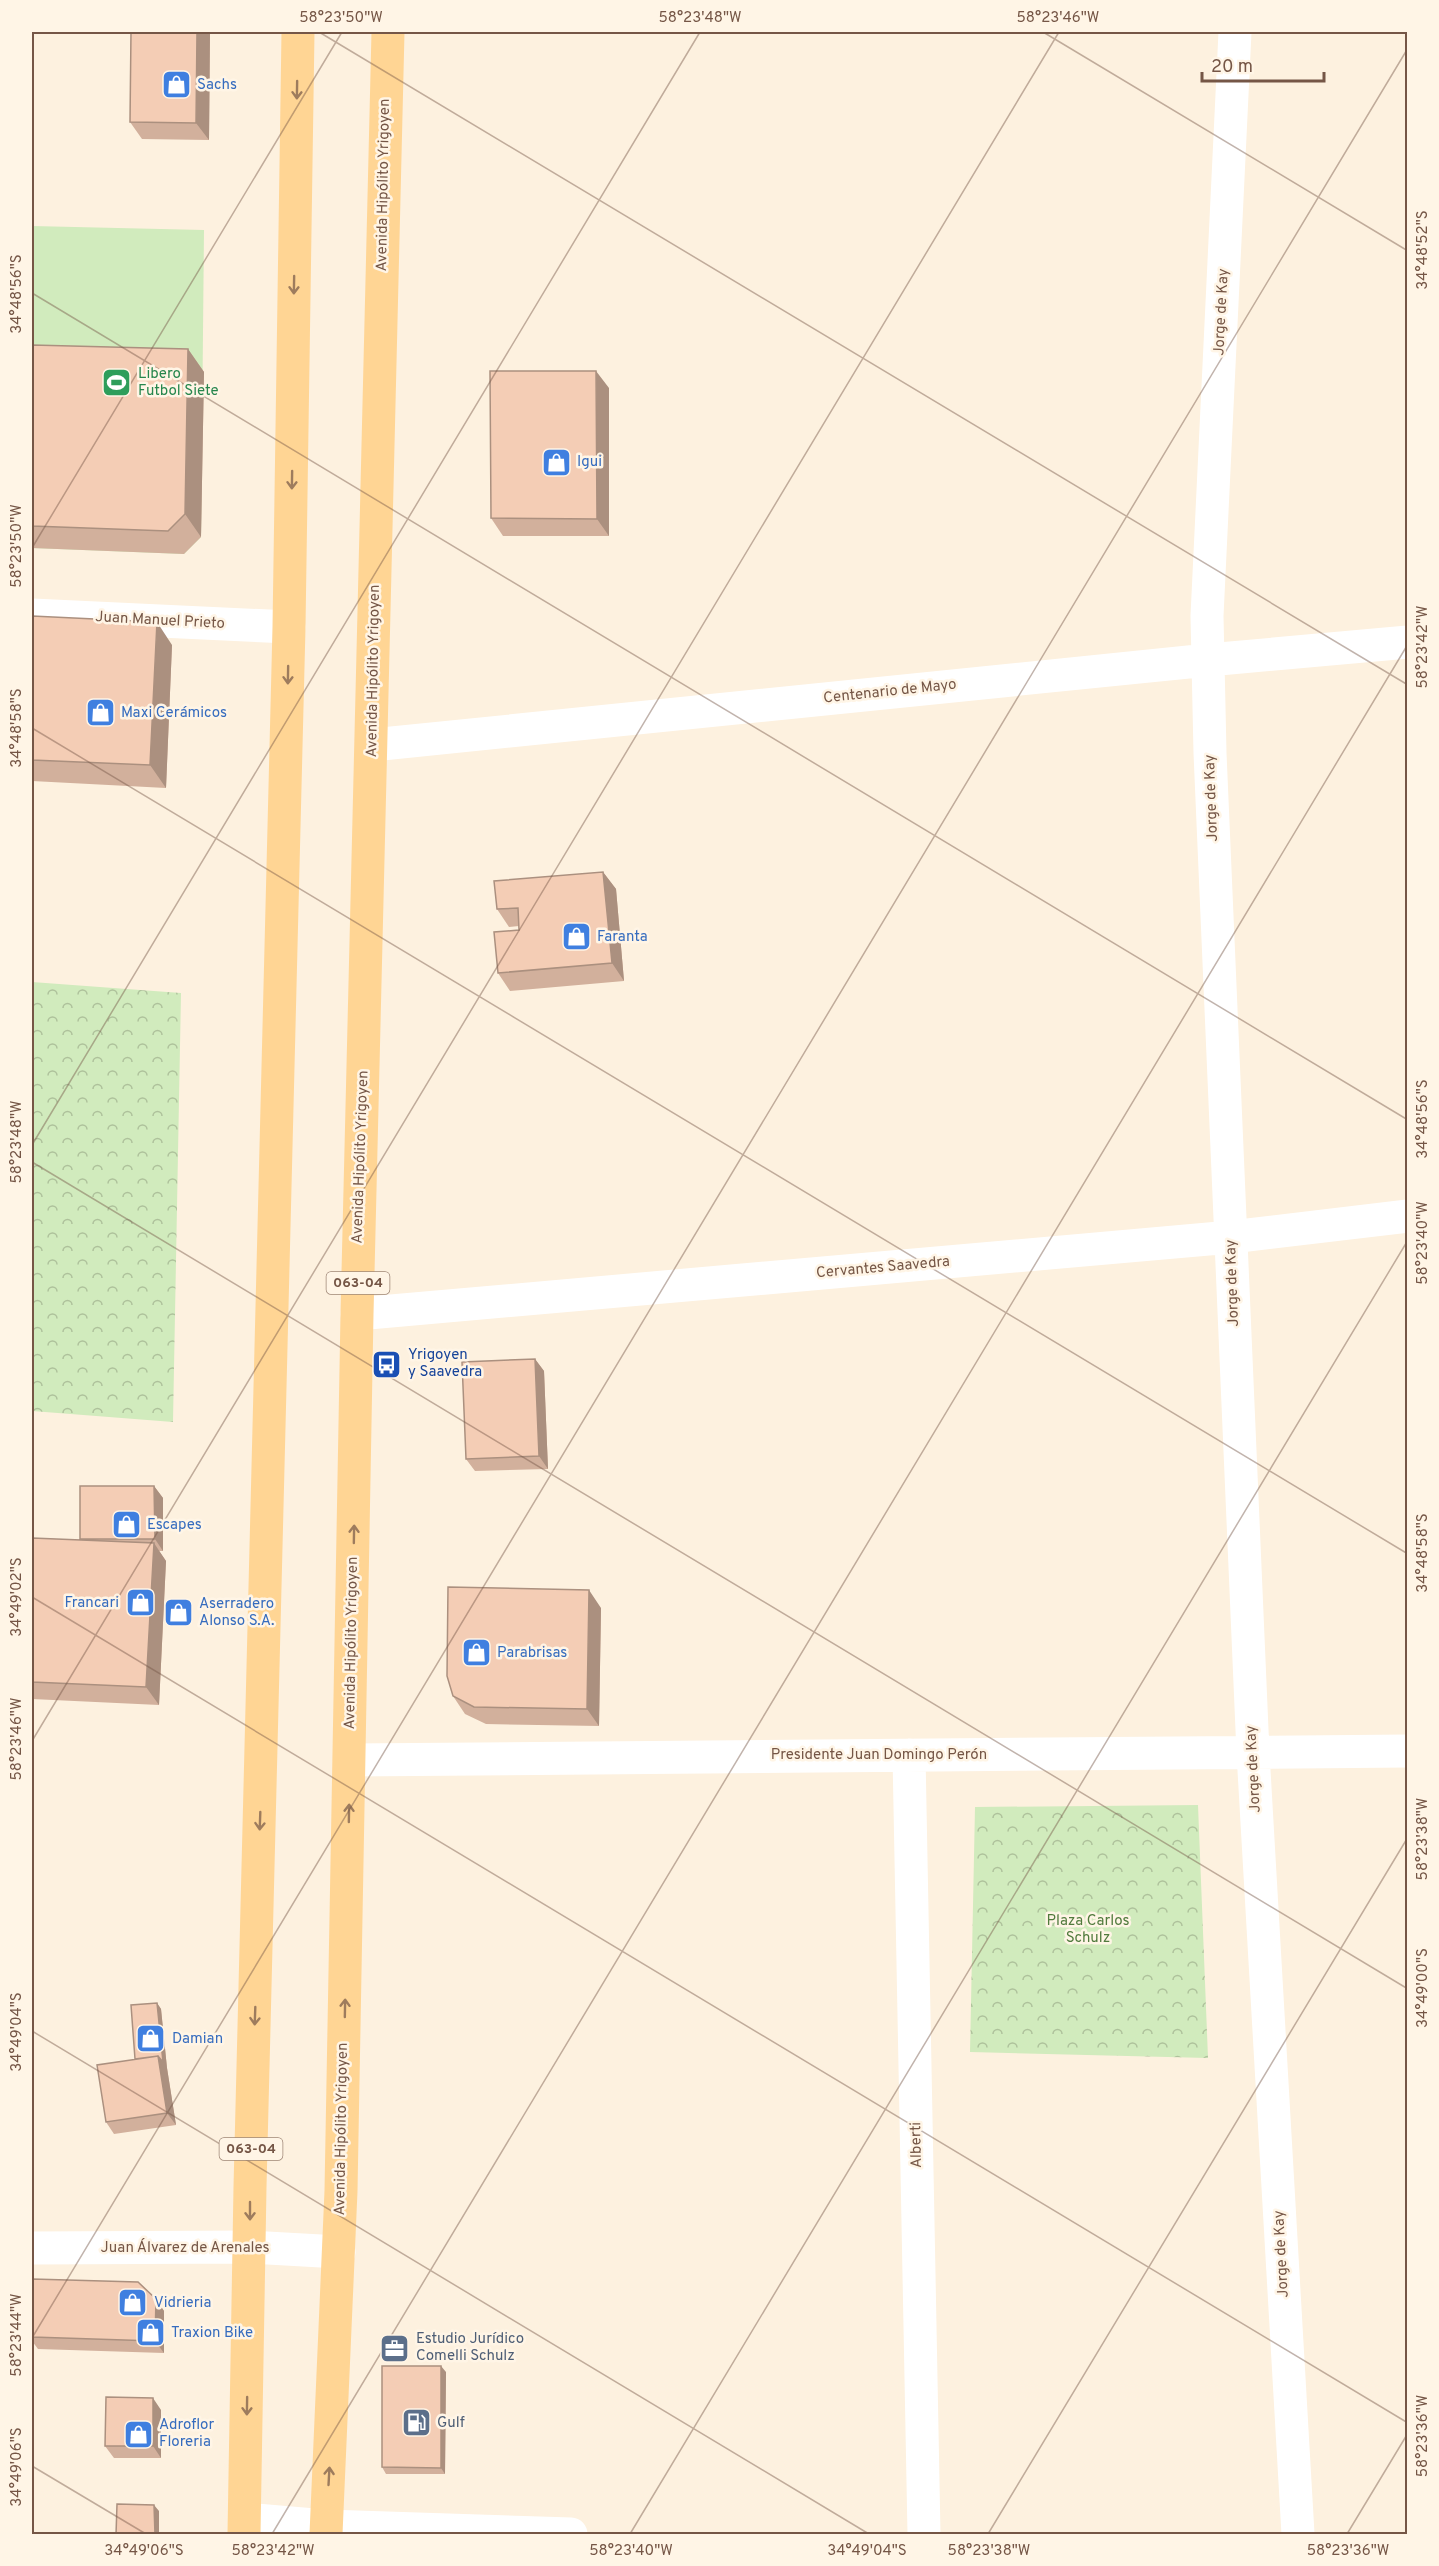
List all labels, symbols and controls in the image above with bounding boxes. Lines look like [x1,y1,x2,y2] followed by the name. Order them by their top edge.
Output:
[299,9,383,28] text: 58°23'50"W
[658,9,742,28] text: 58°23'48"W
[1017,9,1099,28] text: 58°23'46"W
[1202,45,1324,83] scale bar
[1211,56,1253,79] text: 20 m
[160,69,192,101] shop icon: Sachs
[197,76,237,95] place label: Sachs
[292,79,303,99] one-way arrow
[373,98,395,272] street label: Avenida Hipólito Yrigoyen
[1414,210,1433,290] text: 34°48'52"S
[8,254,27,334] text: 34°48'56"S
[1210,268,1234,356] street label: Jorge de Kay
[289,274,300,294] one-way arrow
[138,365,219,401] place label: Libero Futbol Siete
[101,367,133,399] sports icon: Libero Futbol Siete
[540,446,572,478] shop icon: Igui
[577,453,602,472] place label: Igui
[286,469,297,489] one-way arrow
[8,504,27,588] text: 58°23'50"W
[363,584,385,758] street label: Avenida Hipólito Yrigoyen
[1414,605,1433,689] text: 58°23'42"W
[95,608,225,634] street label: Juan Manuel Prieto
[282,664,294,684] one-way arrow
[822,676,958,708] street label: Centenario de Mayo
[8,688,27,768] text: 34°48'58"S
[84,697,116,729] shop icon: Maxi Cerámicos
[121,704,227,723] place label: Maxi Cerámicos
[1201,754,1223,842] street label: Jorge de Kay
[560,921,592,953] shop icon: Faranta
[597,928,648,947] place label: Faranta
[348,1070,374,1244] street label: Avenida Hipólito Yrigoyen
[1414,1079,1433,1159] text: 34°48'56"S
[8,1100,27,1184] text: 58°23'48"W
[1414,1201,1433,1285] text: 58°23'40"W
[1222,1239,1244,1327] street label: Jorge de Kay
[815,1253,951,1283] street label: Cervantes Saavedra
[326,1272,389,1294] road number: 063-04
[408,1346,482,1382] place label: Yrigoyen y Saavedra
[371,1348,403,1380] bus stop icon: Yrigoyen y Saavedra
[110,1509,142,1541] shop icon: Escapes
[1414,1513,1433,1593] text: 34°48'58"S
[147,1516,202,1535] place label: Escapes
[348,1525,360,1545] one-way arrow
[341,1556,363,1730] street label: Avenida Hipólito Yrigoyen
[8,1557,27,1637] text: 34°49'02"S
[124,1587,156,1619] shop icon: Francari
[64,1594,119,1613] place label: Francari
[199,1595,274,1631] place label: Aserradero Alonso S.A.
[162,1597,194,1629] shop icon: Aserradero Alonso S.A.
[460,1637,492,1669] shop icon: Parabrisas
[497,1644,567,1663] place label: Parabrisas
[8,1698,27,1780] text: 58°23'46"W
[1242,1725,1266,1813] street label: Jorge de Kay
[771,1746,987,1765] street label: Presidente Juan Domingo Perón
[1414,1798,1433,1880] text: 58°23'38"W
[344,1804,355,1824] one-way arrow
[254,1811,266,1831] one-way arrow
[1047,1912,1130,1948] park label: Plaza Carlos Schulz
[1414,1948,1433,2028] text: 34°49'00"S
[8,1992,27,2072] text: 34°49'04"S
[339,1999,351,2019] one-way arrow
[249,2006,261,2026] one-way arrow
[135,2023,167,2055] shop icon: Damian
[172,2030,223,2049] place label: Damian
[331,2042,353,2216] street label: Avenida Hipólito Yrigoyen
[907,2122,927,2168] street label: Alberti
[220,2138,282,2160] road number: 063-04
[244,2201,256,2221] one-way arrow
[1270,2210,1294,2298] street label: Jorge de Kay
[101,2238,269,2258] street label: Juan Álvarez de Arenales
[117,2287,149,2319] shop icon: Vidrieria
[8,2293,27,2377] text: 58°23'44"W
[154,2294,211,2313] place label: Vidrieria
[134,2317,166,2349] shop icon: Traxion Bike
[171,2324,253,2343] place label: Traxion Bike
[416,2330,524,2366] place label: Estudio Jurídico Comelli Schulz
[379,2332,411,2364] office icon: Estudio Jurídico Comelli Schulz
[1414,2395,1433,2477] text: 58°23'36"W
[241,2396,253,2416] one-way arrow
[400,2407,432,2439] fuel station icon: Gulf
[437,2414,465,2433] place label: Gulf
[159,2416,214,2452] place label: Adroflor Floreria
[122,2418,154,2450] shop icon: Adroflor Floreria
[8,2427,27,2507] text: 34°49'06"S
[323,2467,334,2487] one-way arrow
[104,2542,184,2561] text: 34°49'06"S
[231,2542,315,2561] text: 58°23'42"W
[589,2542,673,2561] text: 58°23'40"W
[827,2542,907,2561] text: 34°49'04"S
[948,2542,1030,2561] text: 58°23'38"W
[1307,2542,1389,2561] text: 58°23'36"W

